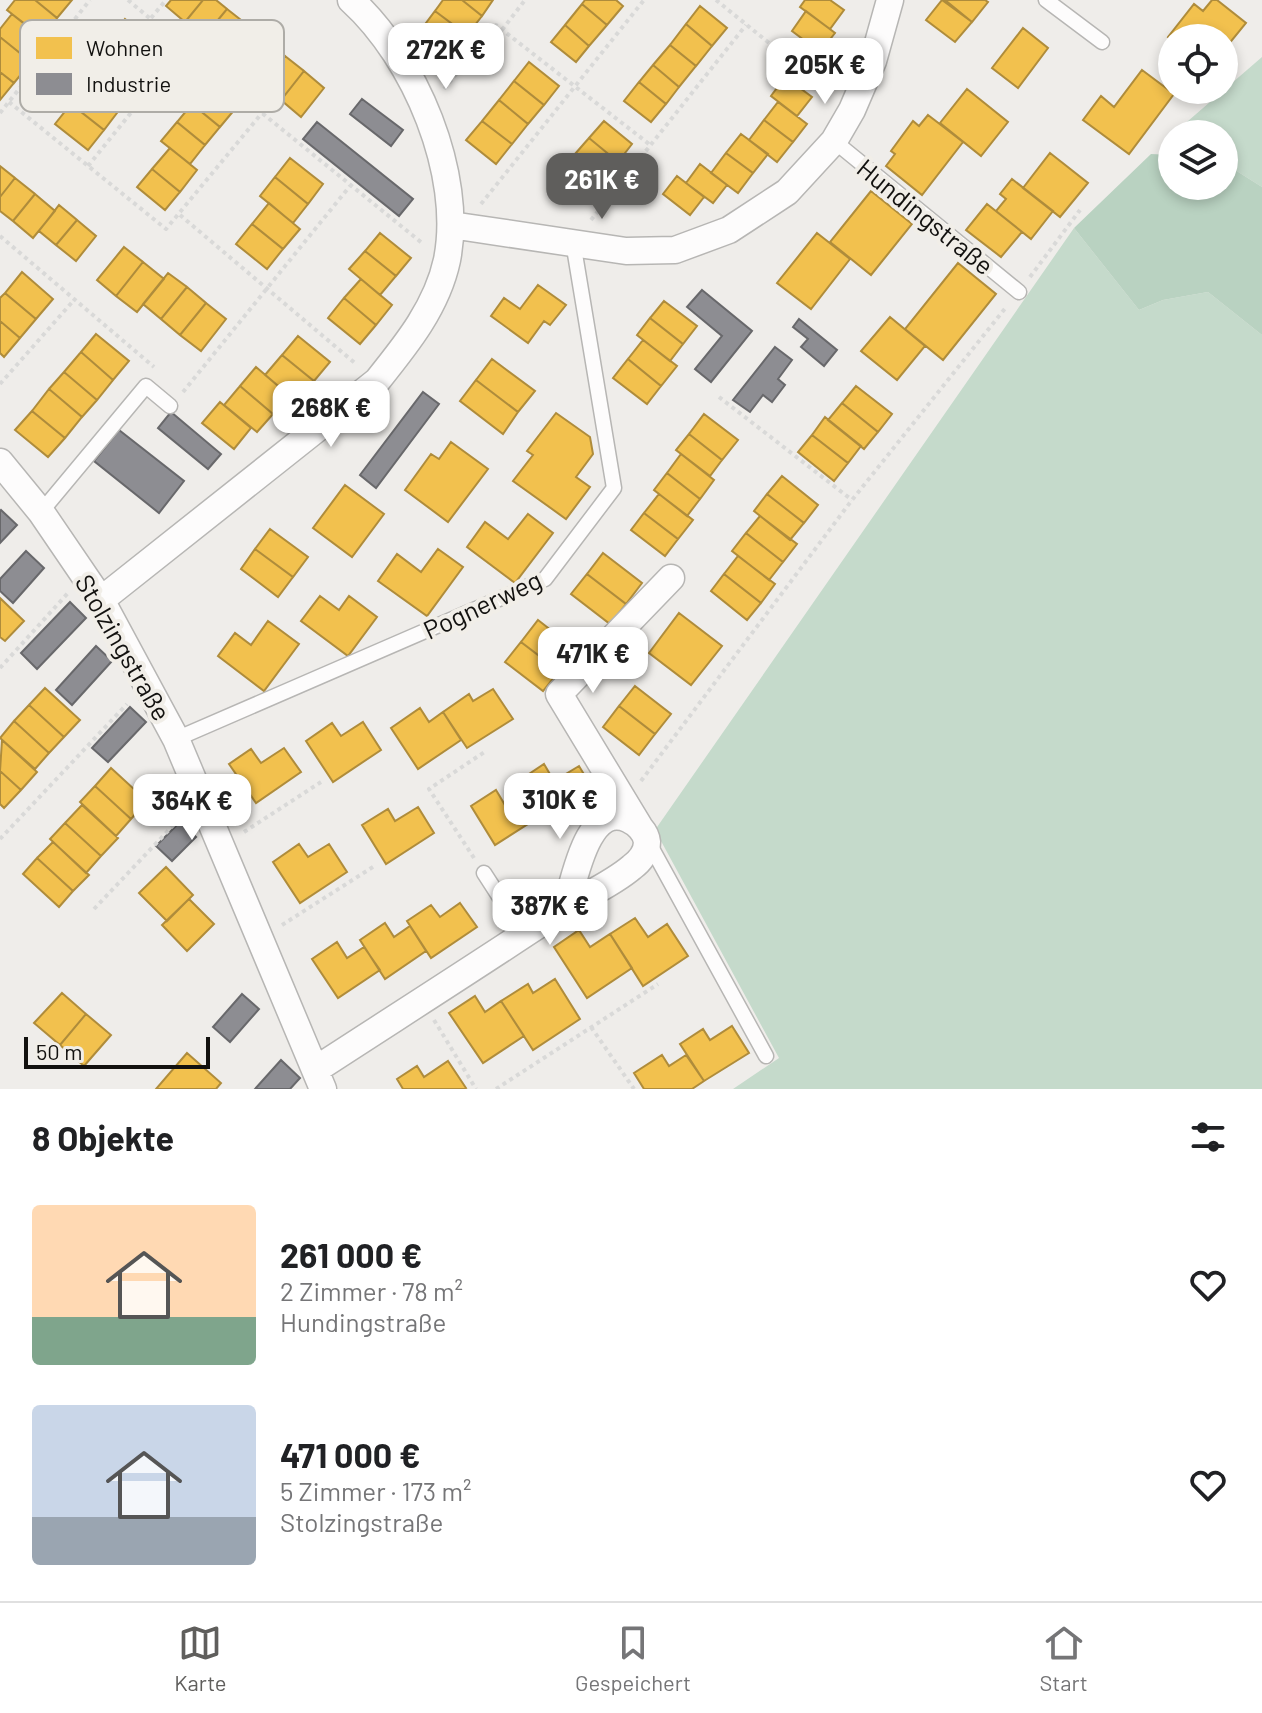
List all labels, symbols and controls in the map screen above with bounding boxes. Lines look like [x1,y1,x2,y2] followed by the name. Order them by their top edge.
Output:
[20,20,284,112] legend
[381,23,511,91] pin: 272K €
[1158,24,1238,200] map controls
[1158,24,1238,104] button: locate
[406,33,486,64] text: 272K €
[86,34,163,60] text: Wohnen
[760,38,890,106] pin: 205K €
[784,48,866,79] text: 205K €
[86,70,171,96] text: Industrie
[1158,120,1238,200] button: layers
[852,152,1000,280] street label: Hundingstraße
[537,153,667,221] pin: 261K €
[564,163,640,194] text: 261K €
[266,381,396,449] pin: 268K €
[291,391,371,422] text: 268K €
[418,563,546,645] street label: Pognerweg
[70,569,178,725] street label: Stolzingstraße
[528,627,658,695] pin: 471K €
[556,637,630,668] text: 471K €
[495,773,625,841] pin: 310K €
[127,774,257,842] pin: 364K €
[522,783,598,814] text: 310K €
[151,784,233,815] text: 364K €
[485,879,615,947] pin: 387K €
[511,889,589,920] text: 387K €
[24,1033,210,1069] scale bar
[36,1038,82,1064] text: 50 m
[1186,1115,1230,1159] icon: filters
[32,1117,174,1158] text: 8 Objekte
[280,1234,422,1275] text: 261 000 €
[96,1237,192,1333] icon: home
[1186,1263,1230,1307] icon: heart
[280,1275,463,1306] text: 2 Zimmer · 78 m²
[280,1306,446,1337] text: Hundingstraße
[280,1434,421,1475] text: 471 000 €
[96,1437,192,1533] icon: home
[1186,1463,1230,1507] icon: heart
[280,1475,471,1506] text: 5 Zimmer · 173 m²
[280,1506,443,1537] text: Stolzingstraße
[174,1621,227,1695] tab: Karte
[575,1621,691,1695] tab: Gespeichert
[1039,1621,1088,1695] tab: Start

